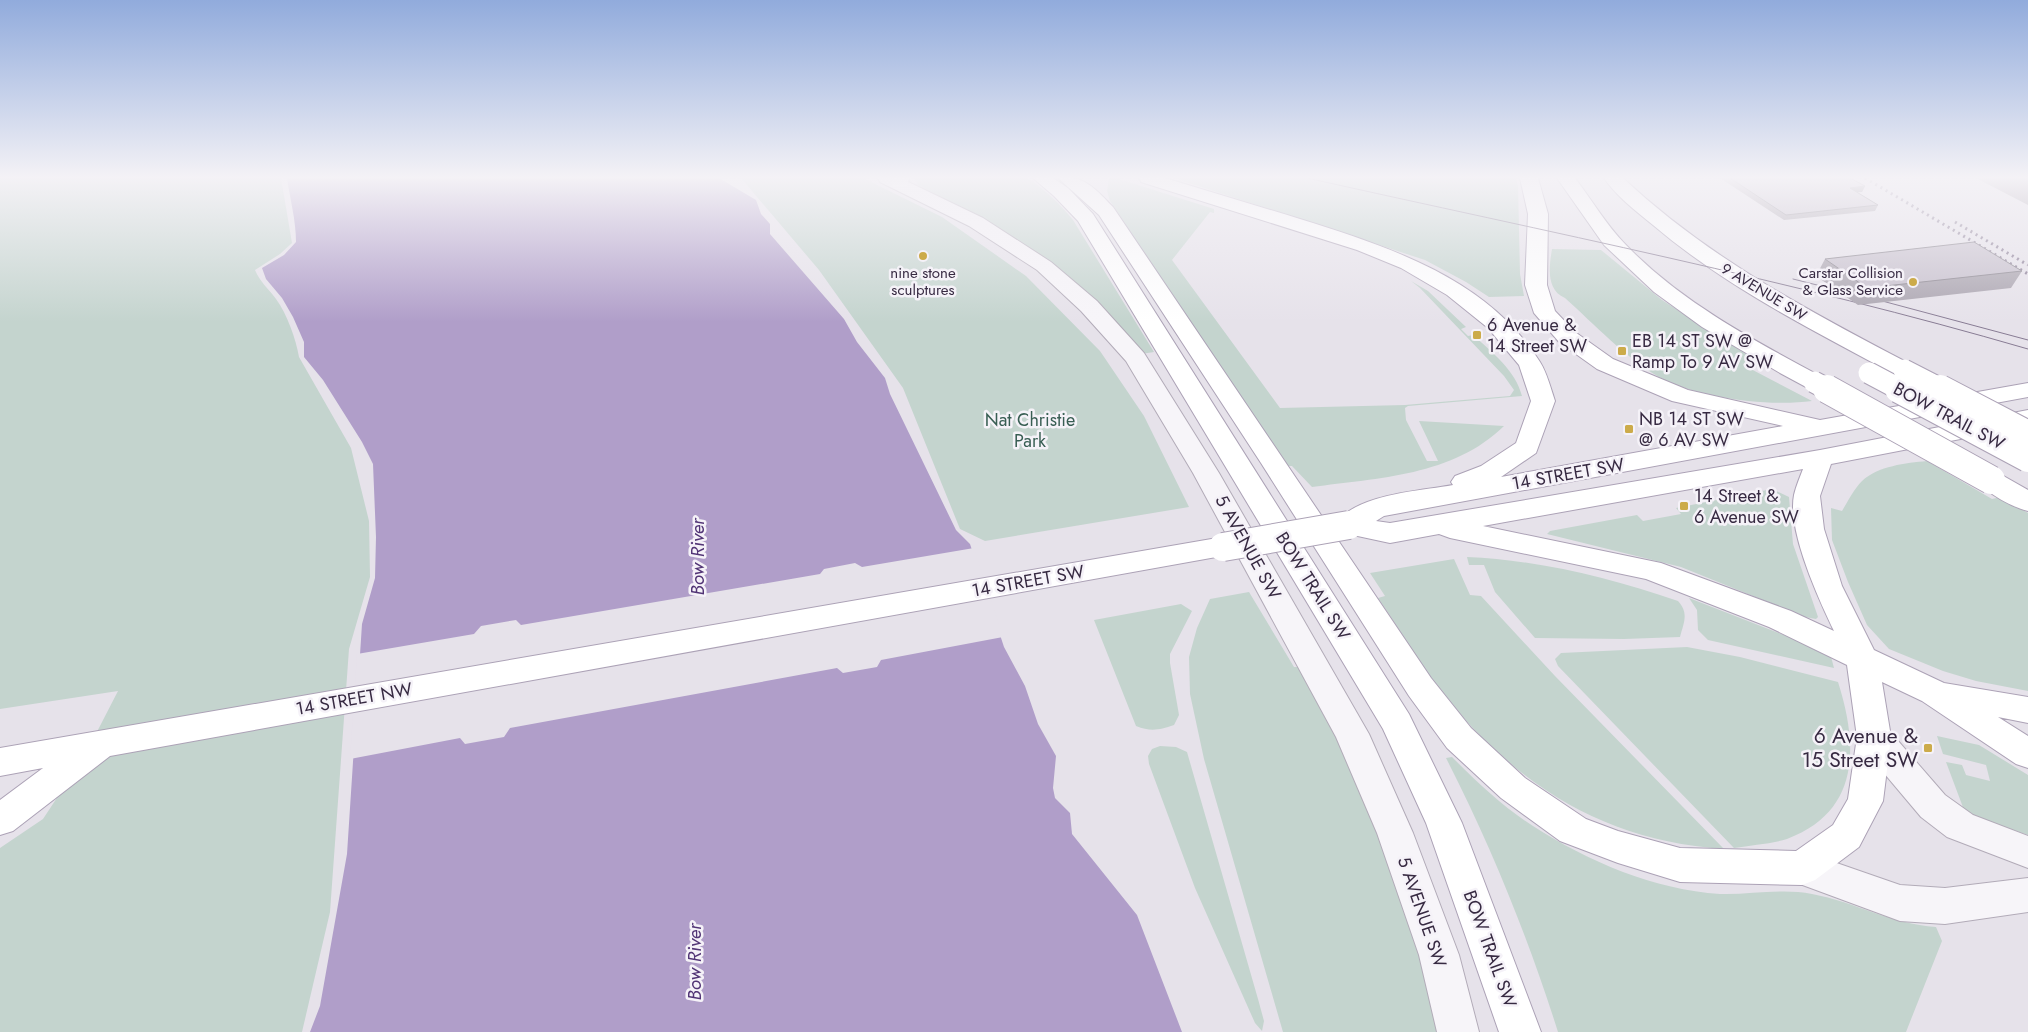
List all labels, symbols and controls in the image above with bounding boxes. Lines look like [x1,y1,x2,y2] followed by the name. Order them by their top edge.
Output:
[917,250,929,262] marker: nine stone sculptures
[1717,258,1811,326] street label: 9 AVENUE SW
[890,262,956,301] place label: nine stone sculptures
[1799,262,1903,301] place label: Carstar Collision & Glass Service
[1907,276,1919,288] marker: Carstar Collision & Glass Service
[1487,312,1587,359] place label: 6 Avenue & 14 Street SW
[1632,328,1773,375] place label: EB 14 ST SW @ Ramp To 9 AV SW
[1471,329,1483,341] marker: 6 Avenue & 14 Street SW
[1616,345,1628,357] marker: EB 14 ST SW @ Ramp To 9 AV SW
[1889,376,2010,456] street label: BOW TRAIL SW
[1639,406,1744,453] place label: NB 14 ST SW @ 6 AV SW
[985,407,1075,454] park label: Nat Christie Park
[1623,423,1635,435] marker: NB 14 ST SW @ 6 AV SW
[1510,451,1626,497] street label: 14 STREET SW
[1694,483,1799,530] place label: 14 Street & 6 Avenue SW
[1209,490,1287,604] street label: 5 AVENUE SW
[1678,500,1690,512] marker: 14 Street & 6 Avenue SW
[684,517,711,596] water label: Bow River
[1269,527,1357,645] street label: BOW TRAIL SW
[970,558,1086,604] street label: 14 STREET SW
[294,676,414,722] street label: 14 STREET NW
[1802,721,1918,775] place label: 6 Avenue & 15 Street SW
[1922,742,1934,754] marker: 6 Avenue & 15 Street SW
[1391,853,1453,971] street label: 5 AVENUE SW
[1457,887,1523,1011] street label: BOW TRAIL SW
[681,922,708,1001] water label: Bow River

